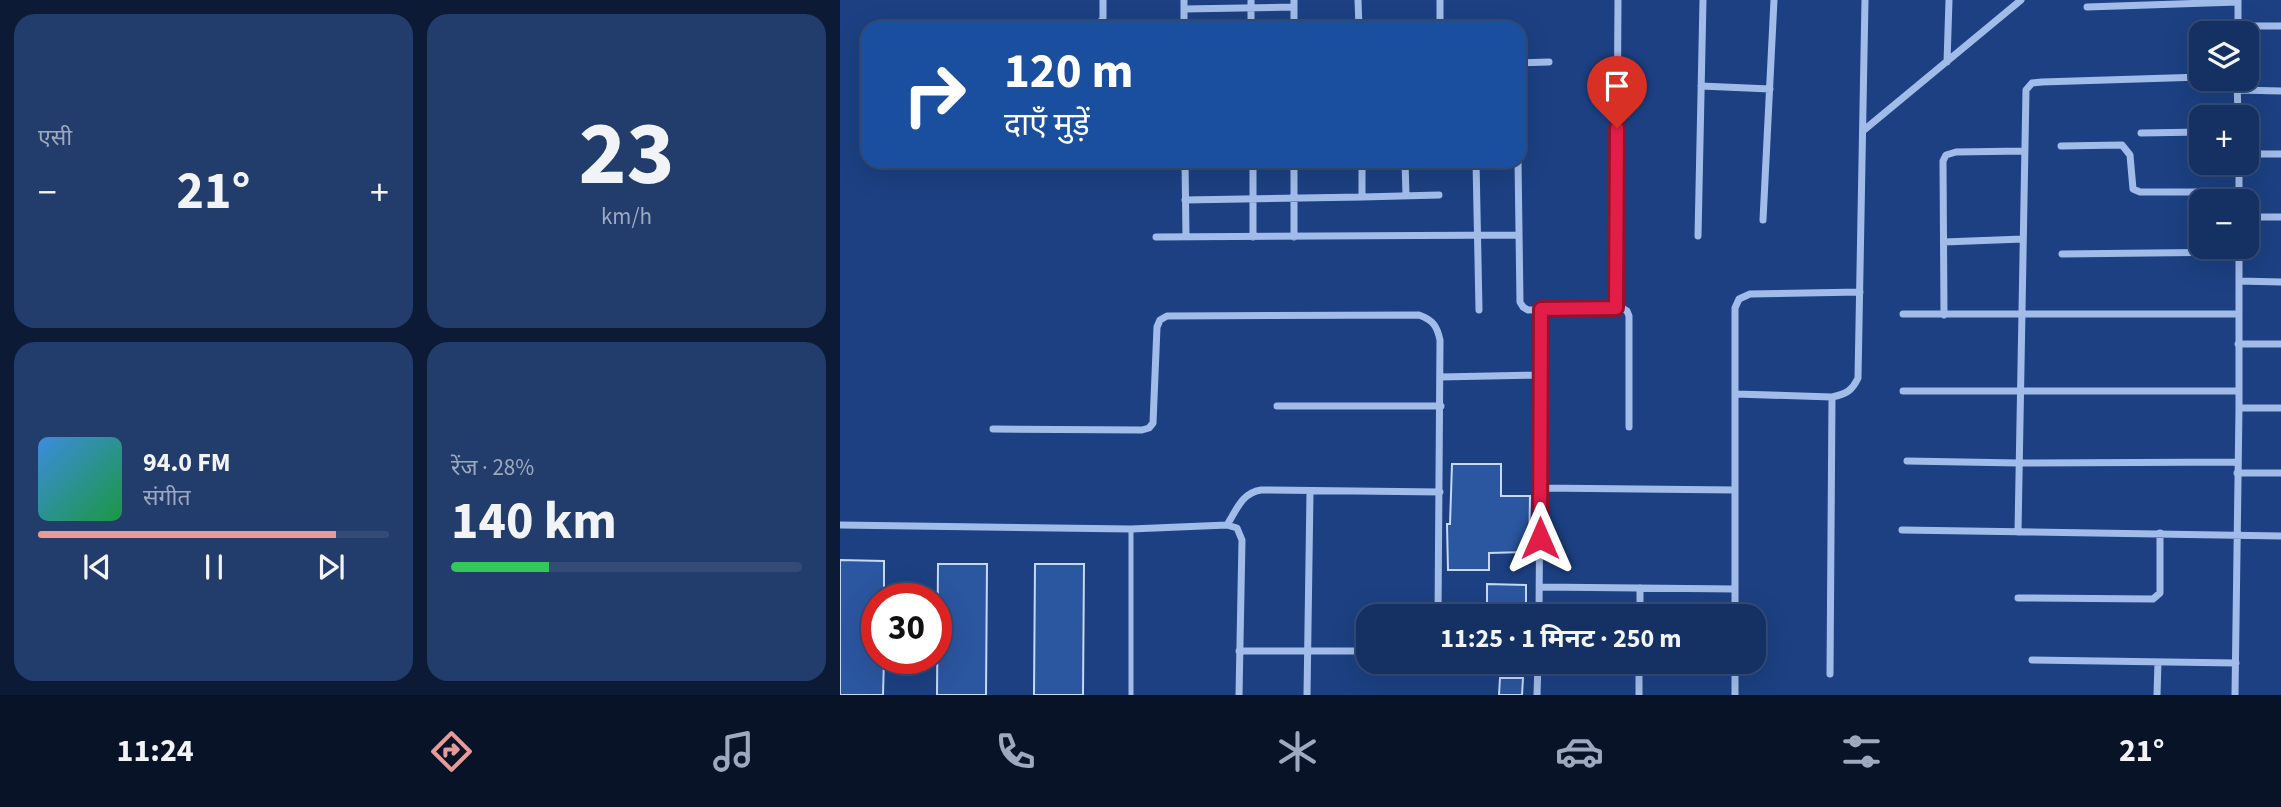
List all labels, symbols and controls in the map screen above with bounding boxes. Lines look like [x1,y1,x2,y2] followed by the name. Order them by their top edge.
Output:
[2189,21,2259,259] map controls
[2189,21,2259,91] button: layers
[1004,37,1133,107] text: 120 m
[889,49,980,140] icon: right
[1587,56,1647,128] pin
[1598,67,1636,105] icon: arrive
[578,90,675,219] text: 23
[1004,102,1090,148] text: दाएँ मुड़ें
[2189,105,2259,175] button: +
[38,121,72,154] text: एसी
[177,155,250,229] text: 21°
[38,166,57,220] text: −
[370,166,389,220] text: +
[2189,189,2259,259] button: −
[601,200,652,233] text: km/h
[143,444,231,481] text: 94.0 FM
[451,451,534,484] text: रेंज · 28%
[143,481,191,514] text: संगीत
[451,485,617,559] text: 140 km
[1503,501,1577,575] position arrow
[78,548,116,586] icon: previous
[195,548,233,586] icon: pause
[312,548,350,586] icon: next
[861,583,952,674] speed limit sign: 30
[1440,620,1682,657] text: 11:25 · 1 मिनट · 250 m
[427,727,476,776] icon: directions
[709,727,758,776] icon: music
[991,727,1040,776] icon: phone
[1273,727,1322,776] icon: climate
[1555,727,1604,776] icon: car
[1837,727,1886,776] icon: filters
[117,728,194,774] text: 11:24
[2119,728,2164,774] text: 21°

